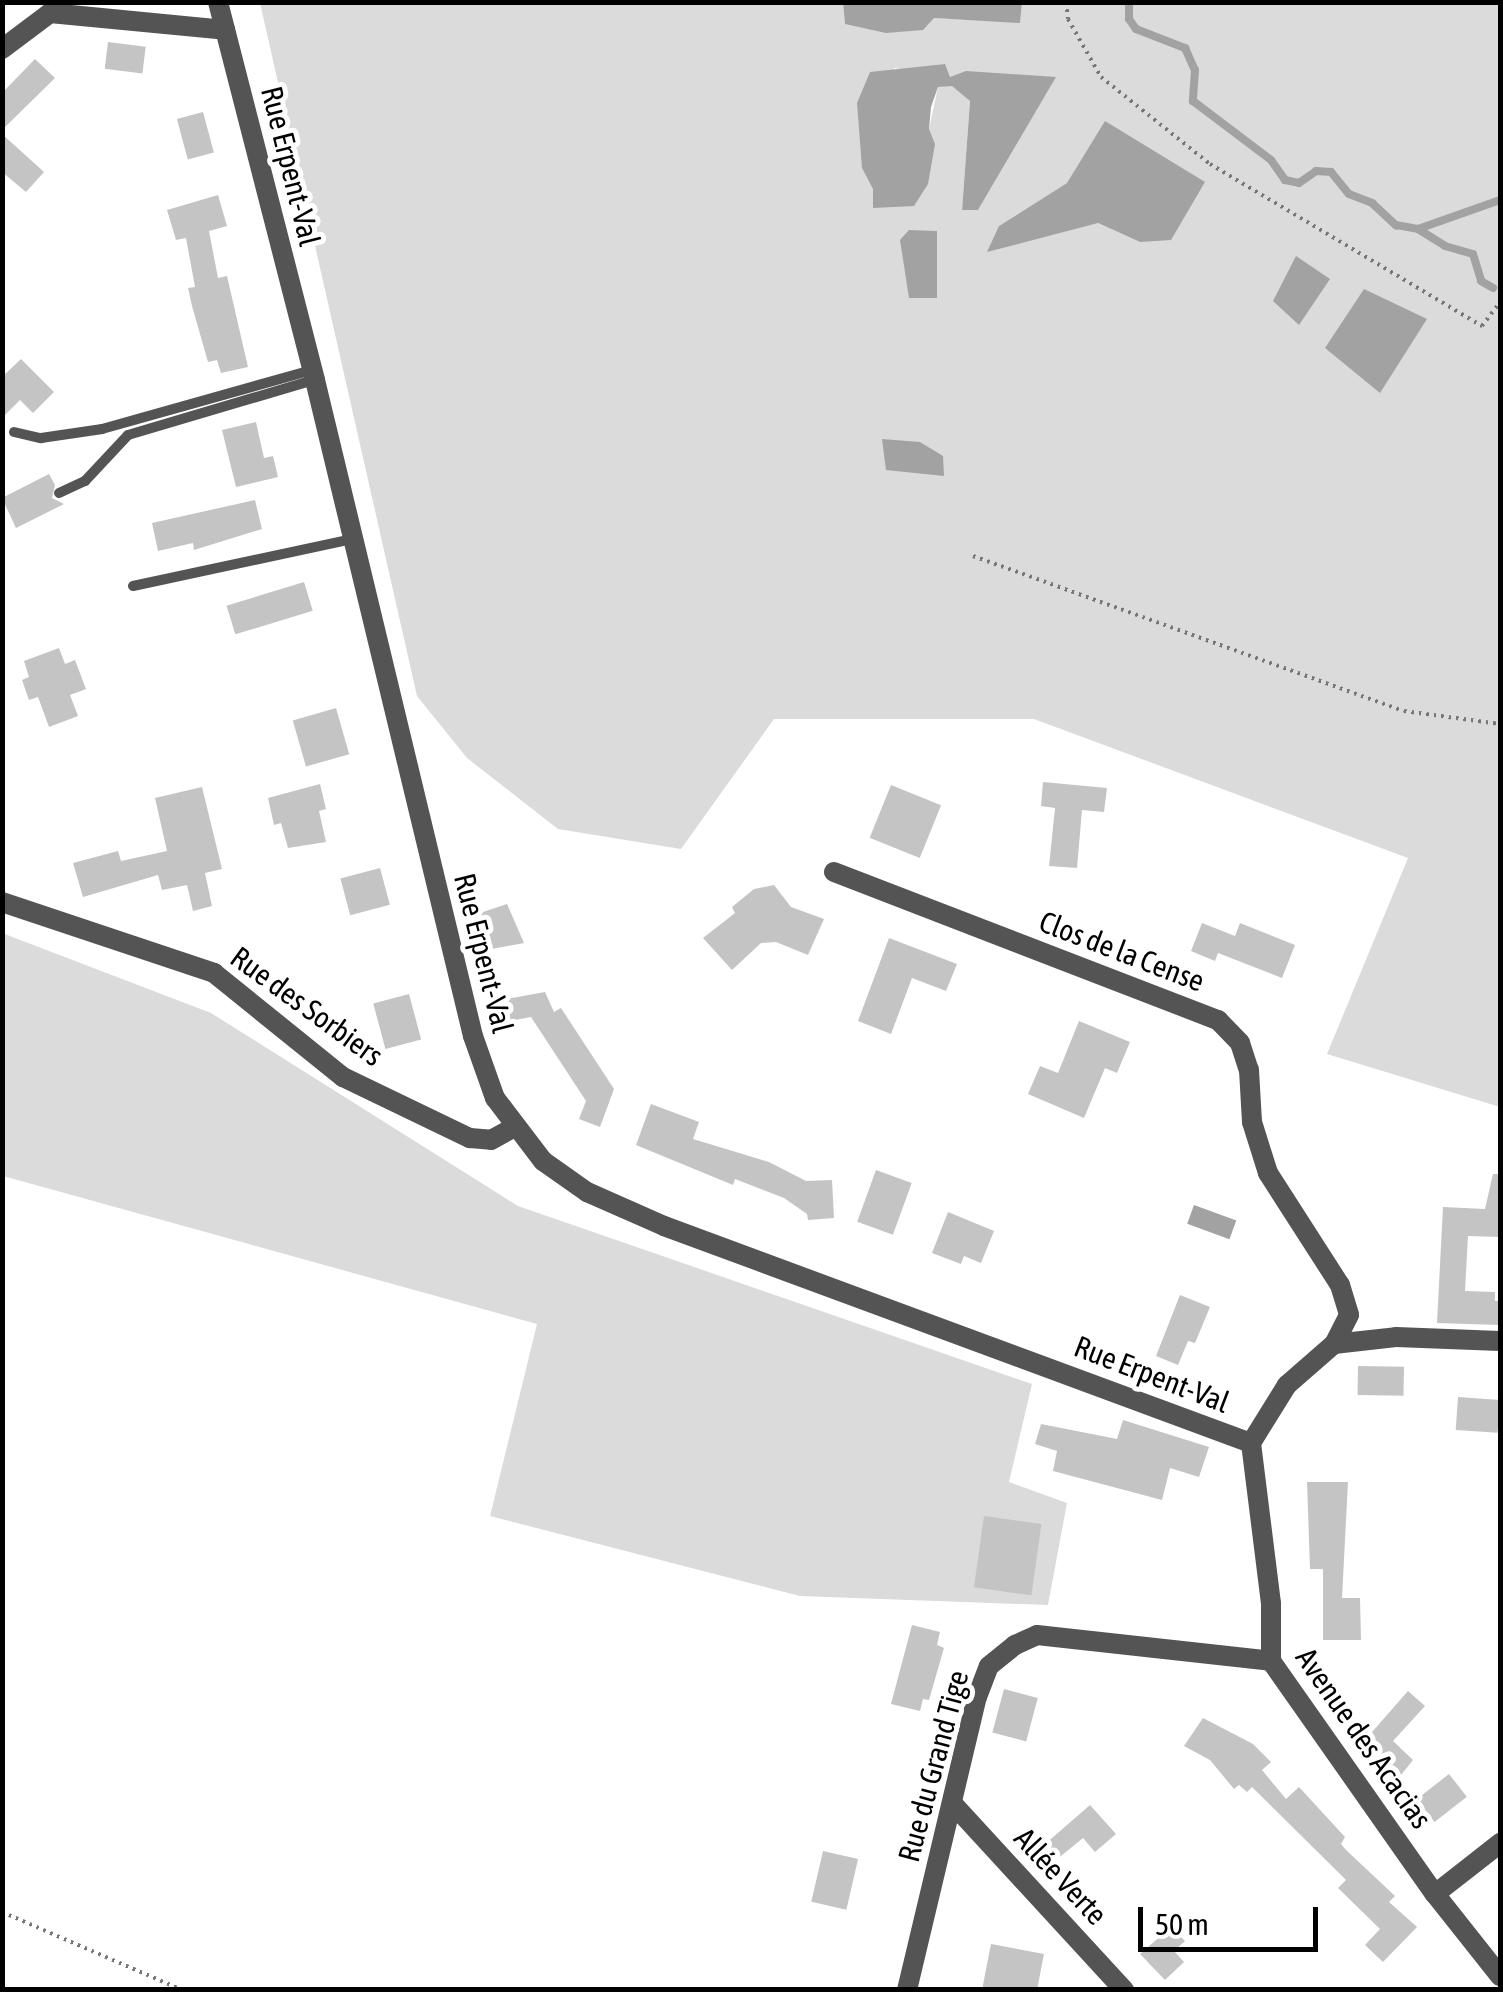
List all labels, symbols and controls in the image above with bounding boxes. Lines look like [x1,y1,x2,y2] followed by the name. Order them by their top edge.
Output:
[254,83,328,249] street label: Rue Erpent-Val
[447,870,521,1036] street label: Rue Erpent-Val
[1034,903,1210,999] street label: Clos de la Cense
[224,939,390,1073] street label: Rue des Sorbiers
[1069,1328,1235,1420] street label: Rue Erpent-Val
[1288,1641,1440,1835] street label: Avenue des Acacias
[890,1666,976,1866] street label: Rue du Grand Tige
[1007,1820,1115,1932] street label: Allée Verte
[1143,1887,1323,1949] scale bar
[1155,1907,1209,1941] text: 50 m

